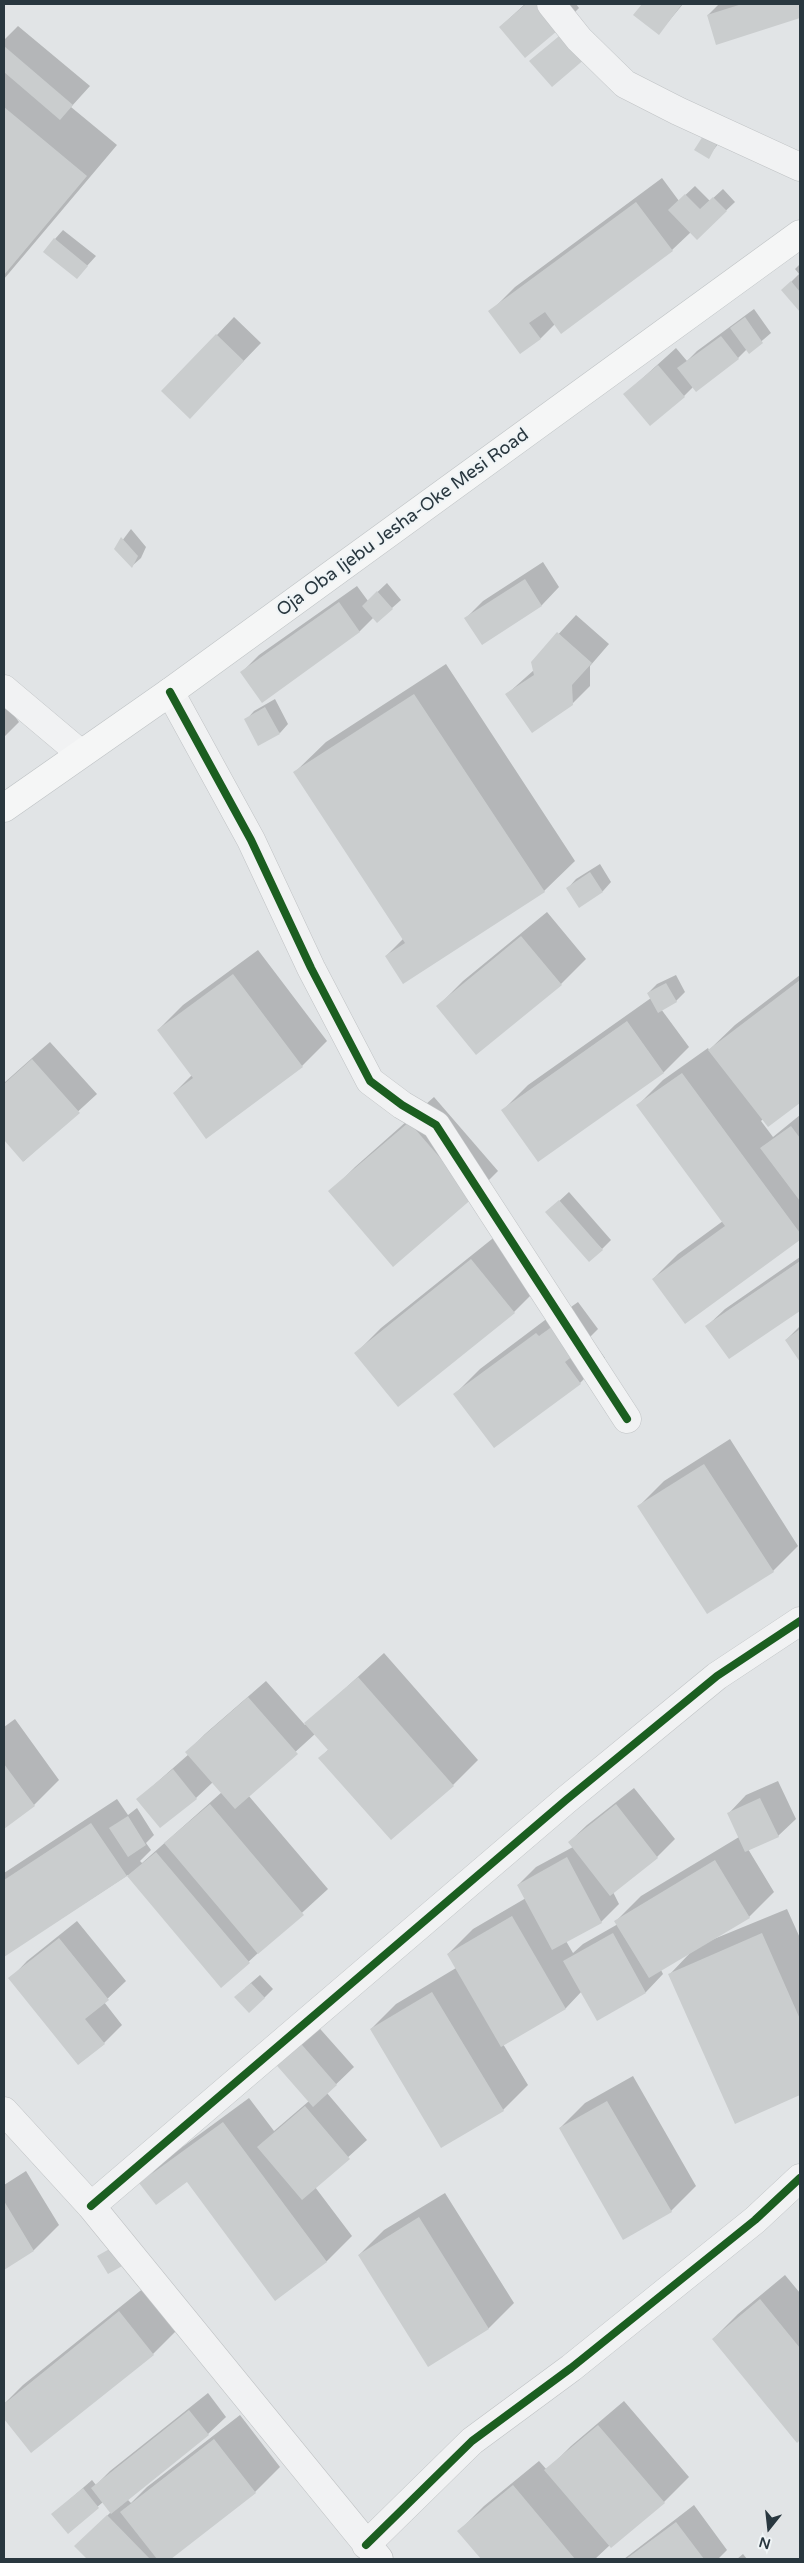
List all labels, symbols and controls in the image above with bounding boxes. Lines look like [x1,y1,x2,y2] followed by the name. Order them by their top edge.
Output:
[273,424,533,622] street label: Oja Oba Ijebu Jesha-Oke Mesi Road
[744,2503,794,2553] north arrow
[757,2533,772,2553] text: N

